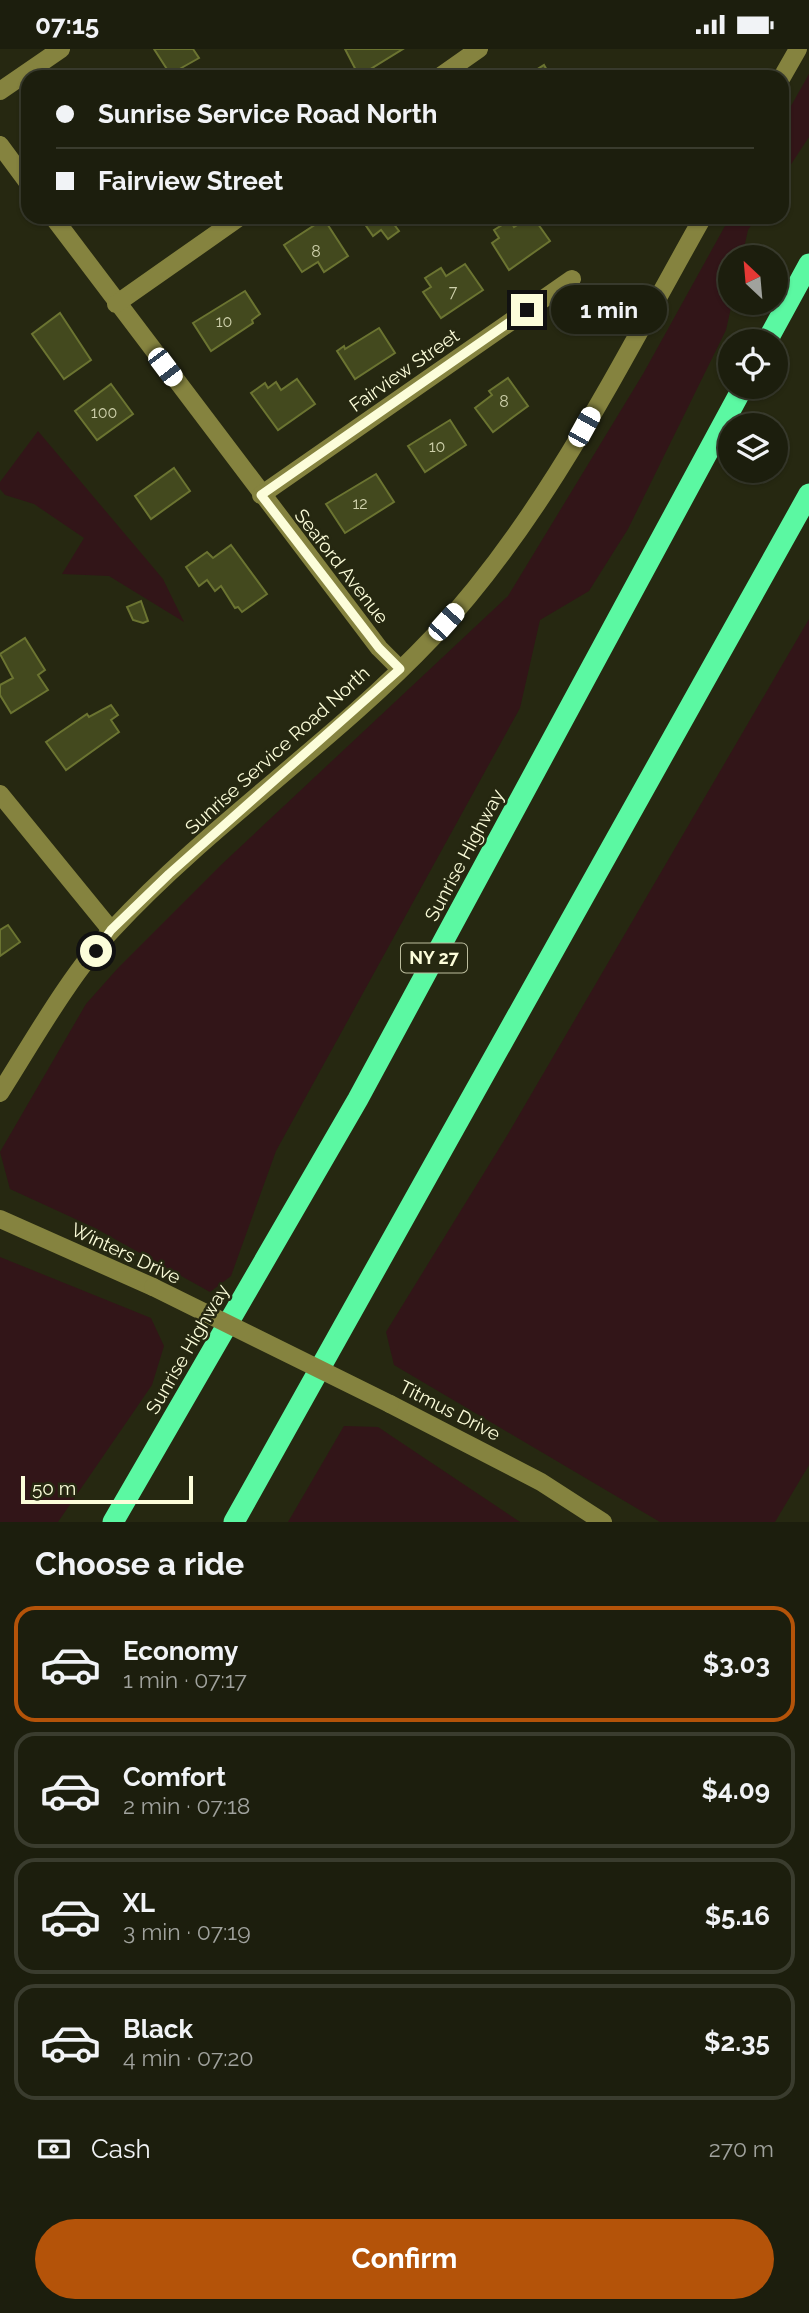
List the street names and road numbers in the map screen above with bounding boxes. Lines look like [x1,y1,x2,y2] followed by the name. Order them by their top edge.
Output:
[345,324,464,416] street label: Fairview Street
[290,504,394,628] street label: Seaford Avenue
[180,661,374,839] street label: Sunrise Service Road North
[420,785,508,925] street label: Sunrise Highway
[401,943,467,973] road number: NY 27
[68,1218,184,1288] street label: Winters Drive
[141,1280,233,1418] street label: Sunrise Highway
[396,1375,504,1445] street label: Titmus Drive

